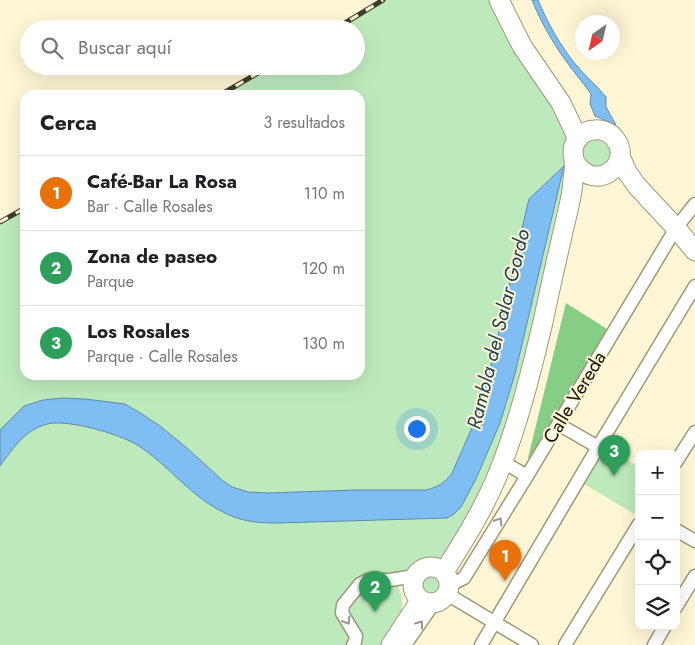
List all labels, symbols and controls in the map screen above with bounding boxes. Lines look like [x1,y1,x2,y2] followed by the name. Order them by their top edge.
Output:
[575,15,620,60] north arrow
[20,20,365,75] search box
[38,34,66,62] icon: search
[78,34,172,61] text: Buscar aquí
[40,108,97,138] text: Cerca
[264,111,345,134] text: 3 resultados
[87,168,237,195] text: Café-Bar La Rosa
[52,182,60,205] text: 1
[304,182,345,205] text: 110 m
[87,195,213,218] text: Bar · Calle Rosales
[460,226,537,432] water label: Rambla del Salar Gordo
[87,243,217,270] text: Zona de paseo
[51,257,61,280] text: 2
[302,257,345,280] text: 120 m
[87,270,134,293] text: Parque
[87,318,190,345] text: Los Rosales
[51,332,61,355] text: 3
[302,332,345,355] text: 130 m
[87,345,238,368] text: Parque · Calle Rosales
[536,346,613,448] street label: Calle Vereda
[404,416,430,442] your location
[598,435,630,476] pin: 3
[635,450,680,630] map controls
[635,450,680,495] button: +
[635,495,680,540] button: −
[493,517,503,526] one-way arrow
[489,540,521,581] pin: 1
[635,540,680,585] button: locate
[359,571,391,612] pin: 2
[635,585,680,630] button: layers
[341,616,350,625] one-way arrow
[414,620,423,630] one-way arrow

